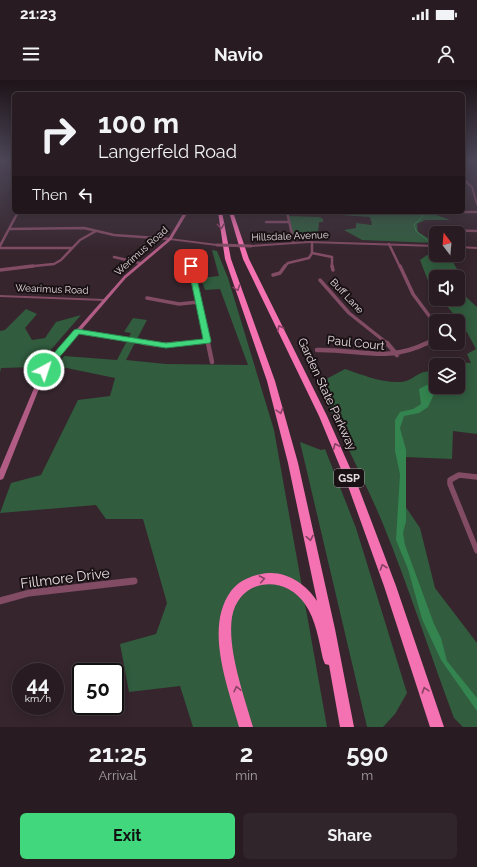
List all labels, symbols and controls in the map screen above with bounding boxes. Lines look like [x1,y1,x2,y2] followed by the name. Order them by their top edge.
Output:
[20,5,56,23] text: 21:23
[20,43,42,65] icon: menu
[435,43,457,65] icon: person
[214,44,263,65] text: Navio
[98,107,179,140] text: 100 m
[32,108,84,160] icon: right
[98,141,237,162] text: Langerfeld Road
[75,184,97,206] icon: left
[32,186,67,204] text: Then
[217,223,226,229] one-way arrow
[112,224,170,278] street label: Werimus Road
[429,226,465,262] north arrow
[429,226,465,394] map controls
[251,229,329,243] street label: Hillsdale Avenue
[174,249,208,283] pin
[180,255,202,277] icon: arrive
[429,270,465,306] button: sound
[328,276,366,316] street label: Buff Lane
[15,282,89,296] street label: Wearimus Road
[233,285,241,292] one-way arrow
[429,314,465,350] button: search
[277,325,285,333] one-way arrow
[327,333,385,353] street label: Paul Court
[295,336,359,453] street label: Garden State Parkway
[23,349,65,391] position arrow
[429,358,465,394] button: layers
[275,408,284,415] one-way arrow
[333,442,341,450] one-way arrow
[334,469,364,487] road number: GSP
[305,535,314,541] one-way arrow
[379,563,388,570] one-way arrow
[19,565,111,591] street label: Fillmore Drive
[259,575,265,584] one-way arrow
[72,663,124,715] speed limit sign: 50
[27,672,49,696] text: 44
[233,686,241,692] one-way arrow
[421,687,430,694] one-way arrow
[25,693,51,704] text: km/h
[89,739,147,768] text: 21:25
[240,739,253,768] text: 2
[346,739,388,768] text: 590
[99,768,137,783] text: Arrival
[235,768,258,783] text: min
[361,768,373,783] text: m
[20,813,235,859] button: Exit
[243,813,457,859] button: Share

